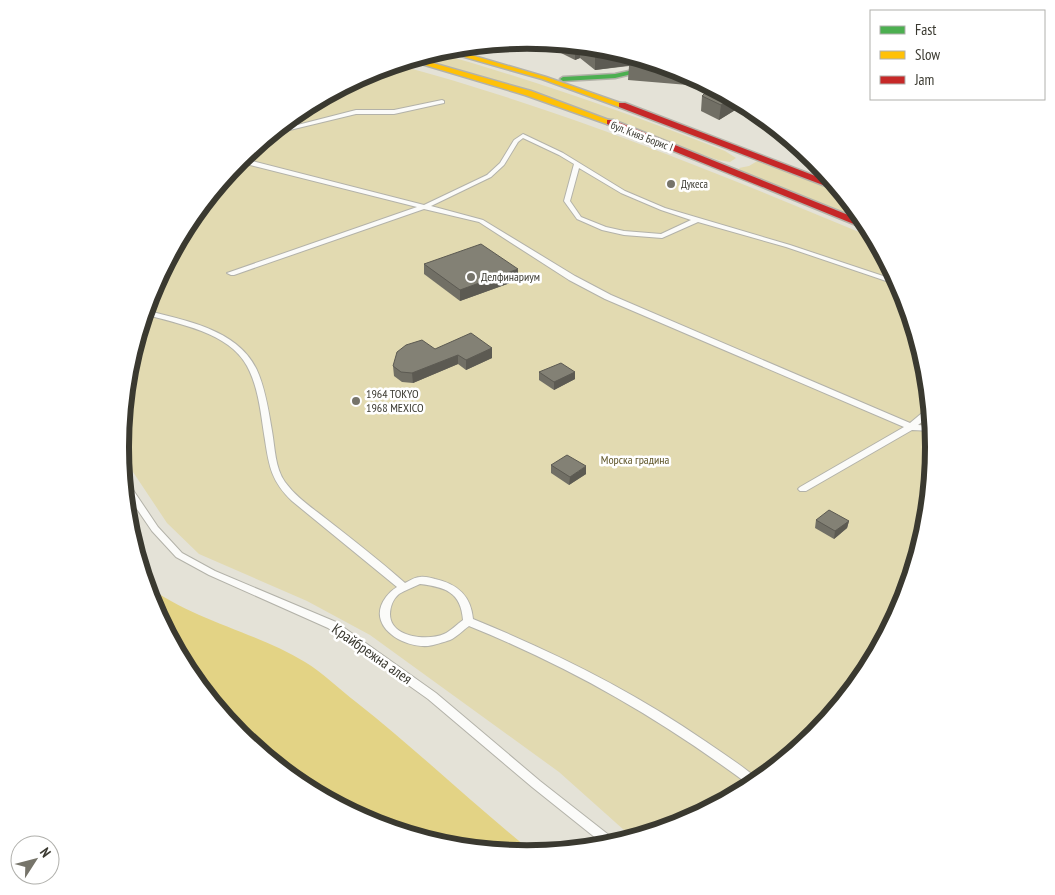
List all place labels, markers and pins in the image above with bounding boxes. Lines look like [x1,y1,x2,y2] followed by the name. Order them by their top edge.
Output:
[681,177,708,191] place label: Дукеса
[665,178,677,190] marker: Дукеса
[481,269,540,284] place label: Делфинариум
[465,271,477,283] marker: Делфинариум
[366,386,424,415] place label: 1964 TOKYO 1968 MEXICO
[350,395,362,407] marker: 1964 TOKYO 1968 MEXICO

